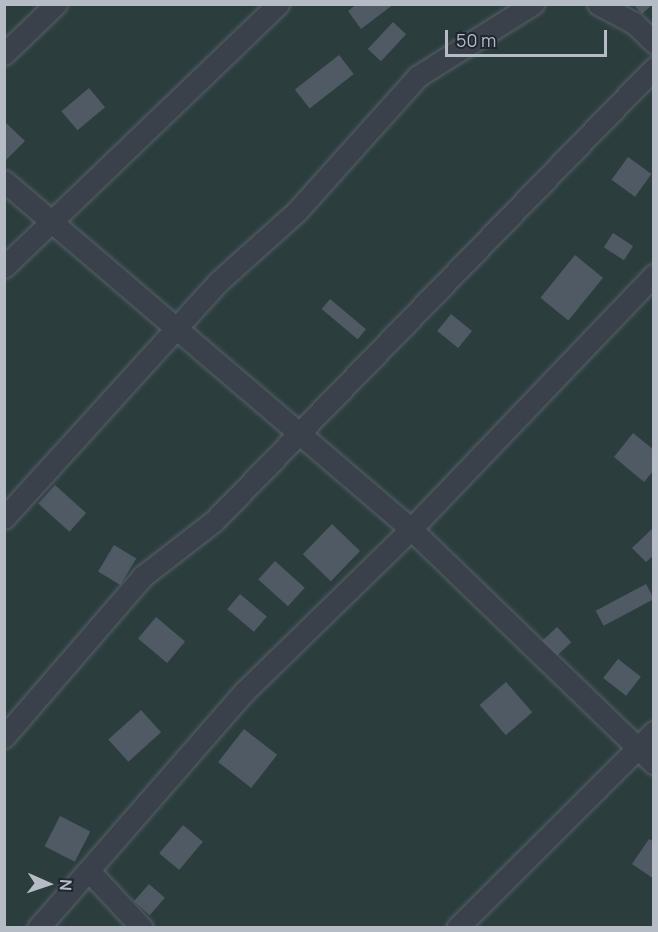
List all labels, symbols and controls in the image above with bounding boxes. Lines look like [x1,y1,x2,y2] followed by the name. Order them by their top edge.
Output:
[448,18,610,56] scale bar
[456,28,496,52] text: 50 m
[18,854,78,914] north arrow
[55,879,77,891] text: N

